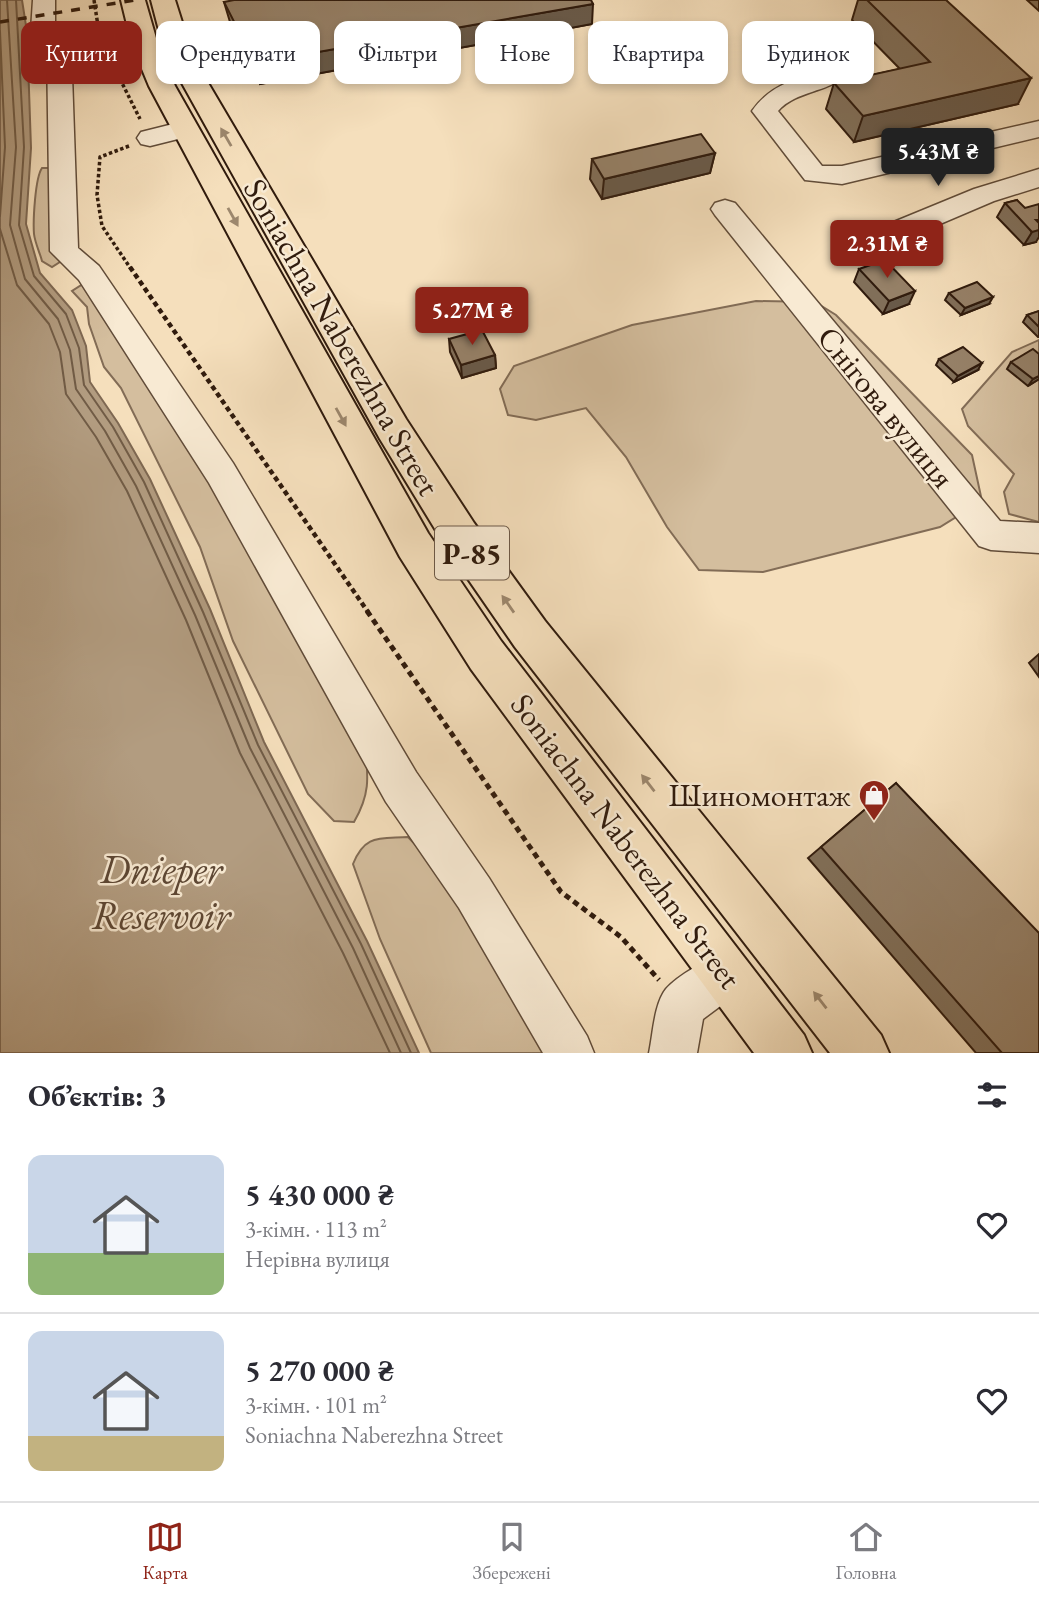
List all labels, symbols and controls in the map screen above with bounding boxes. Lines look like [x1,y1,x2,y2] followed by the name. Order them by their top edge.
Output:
[21,21,142,84] chip: Купити
[156,21,320,84] chip: Орендувати
[334,21,461,84] chip: Фільтри
[475,21,574,84] chip: Нове
[588,21,728,84] chip: Квартира
[742,21,874,84] chip: Будинок
[220,127,232,146] one-way arrow
[873,128,1003,188] pin: 5.43M ₴
[897,136,979,166] text: 5.43M ₴
[234,171,450,503] street label: Soniachna Naberezhna Street
[227,207,238,227] one-way arrow
[822,220,952,280] pin: 2.31M ₴
[846,228,928,258] text: 2.31M ₴
[407,288,537,347] pin: 5.27M ₴
[431,295,513,325] text: 5.27M ₴
[808,317,964,497] street label: Снігова вулиця
[335,407,347,427] one-way arrow
[435,526,509,580] road number: Р-85
[501,595,515,613] one-way arrow
[501,685,751,997] street label: Soniachna Naberezhna Street
[642,774,656,792] one-way arrow
[668,774,851,816] place label: Шиномонтаж
[857,778,891,822] shop icon: Шиномонтаж
[92,843,232,941] water label: Dnieper Reservoir
[813,991,828,1009] one-way arrow
[28,1076,167,1115] text: Об’єктів: 3
[973,1076,1011,1114] icon: filters
[245,1175,394,1214] text: 5 430 000 ₴
[84,1183,168,1267] icon: home
[973,1206,1011,1244] icon: heart
[245,1214,387,1244] text: 3-кімн. · 113 m²
[245,1244,390,1274] text: Нерівна вулиця
[245,1351,394,1390] text: 5 270 000 ₴
[84,1359,168,1443] icon: home
[973,1382,1011,1420] icon: heart
[245,1390,387,1420] text: 3-кімн. · 101 m²
[245,1420,503,1450] text: Soniachna Naberezhna Street
[142,1518,188,1585] tab: Карта
[473,1518,551,1585] tab: Збережені
[835,1518,897,1585] tab: Головна

